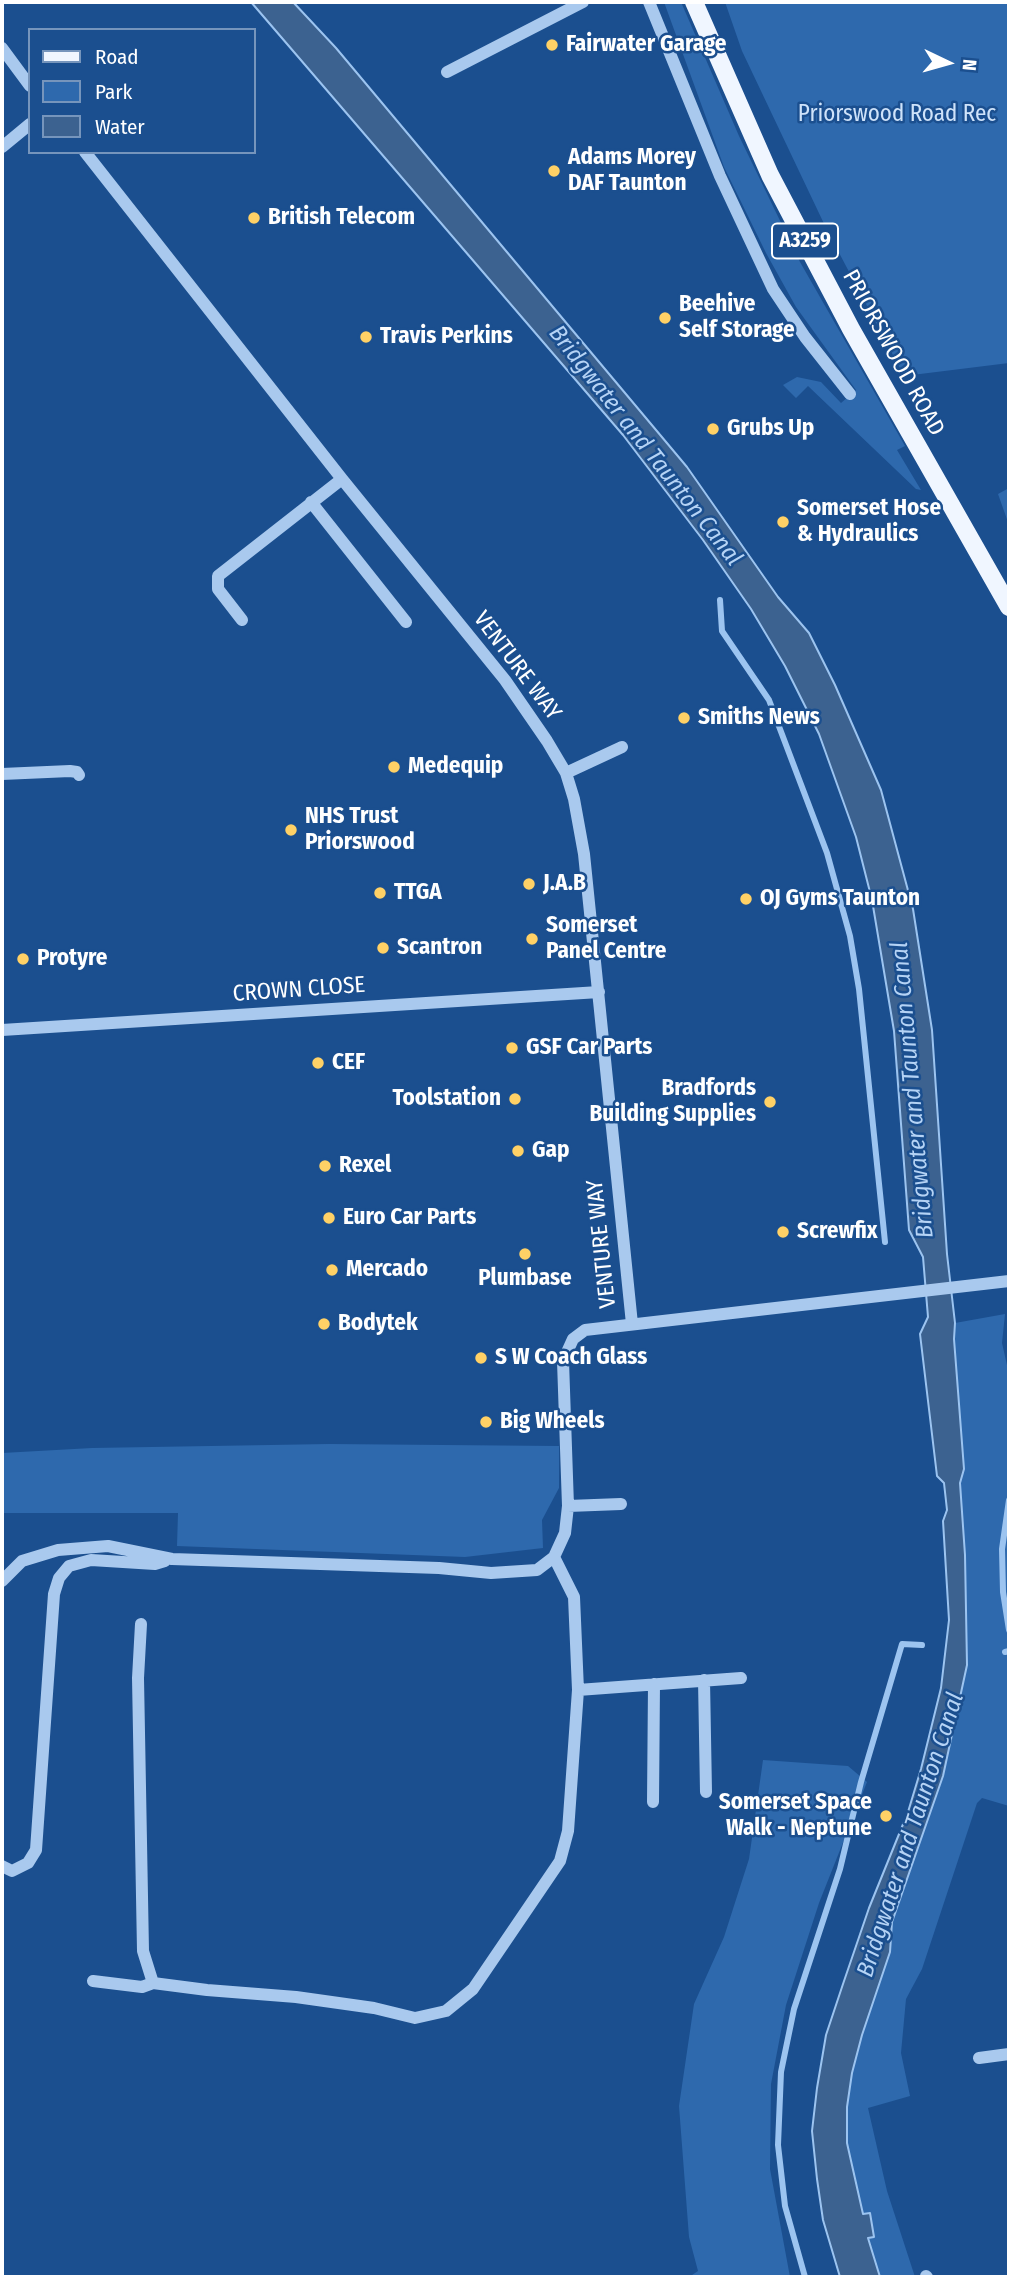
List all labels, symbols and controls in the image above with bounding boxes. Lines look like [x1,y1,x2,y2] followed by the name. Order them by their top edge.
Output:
[28,28,256,154] legend
[913,28,983,98] north arrow
[566,31,727,59] place label: Fairwater Garage
[544,37,560,53] marker: Fairwater Garage
[95,44,139,70] text: Road
[957,58,981,72] text: N
[95,79,132,105] text: Park
[798,101,996,129] park label: Priorswood Road Rec
[95,114,145,140] text: Water
[568,144,696,198] place label: Adams Morey DAF Taunton
[546,163,562,179] marker: Adams Morey DAF Taunton
[268,204,415,232] place label: British Telecom
[246,210,262,226] marker: British Telecom
[772,224,838,258] road number: A3259
[836,265,950,441] street label: PRIORSWOOD ROAD
[679,291,795,345] place label: Beehive Self Storage
[657,310,673,326] marker: Beehive Self Storage
[542,320,748,572] water label: Bridgwater and Taunton Canal
[380,323,513,351] place label: Travis Perkins
[358,329,374,345] marker: Travis Perkins
[727,415,814,443] place label: Grubs Up
[705,421,721,437] marker: Grubs Up
[797,495,941,549] place label: Somerset Hose & Hydraulics
[775,514,791,530] marker: Somerset Hose & Hydraulics
[467,606,567,726] street label: VENTURE WAY
[698,704,820,732] place label: Smiths News
[676,710,692,726] marker: Smiths News
[408,753,503,781] place label: Medequip
[386,759,402,775] marker: Medequip
[305,803,415,857] place label: NHS Trust Priorswood
[283,822,299,838] marker: NHS Trust Priorswood
[543,870,586,898] place label: J.A.B
[521,876,537,892] marker: J.A.B
[394,879,442,907] place label: TTGA
[372,885,388,901] marker: TTGA
[760,885,920,913] place label: OJ Gyms Taunton
[738,891,754,907] marker: OJ Gyms Taunton
[546,912,666,966] place label: Somerset Panel Centre
[524,931,540,947] marker: Somerset Panel Centre
[397,934,482,962] place label: Scantron
[375,940,391,956] marker: Scantron
[886,941,940,1239] water label: Bridgwater and Taunton Canal
[37,945,108,973] place label: Protyre
[15,951,31,967] marker: Protyre
[232,972,366,1008] street label: CROWN CLOSE
[526,1034,652,1062] place label: GSF Car Parts
[504,1040,520,1056] marker: GSF Car Parts
[332,1049,365,1077] place label: CEF
[310,1055,326,1071] marker: CEF
[590,1075,756,1129] place label: Bradfords Building Supplies
[392,1085,501,1113] place label: Toolstation
[507,1091,523,1107] marker: Toolstation
[762,1094,778,1110] marker: Bradfords Building Supplies
[532,1137,569,1165] place label: Gap
[510,1143,526,1159] marker: Gap
[339,1152,391,1180] place label: Rexel
[317,1158,333,1174] marker: Rexel
[582,1178,622,1310] street label: VENTURE WAY
[343,1204,476,1232] place label: Euro Car Parts
[321,1210,337,1226] marker: Euro Car Parts
[797,1218,878,1246] place label: Screwfix
[775,1224,791,1240] marker: Screwfix
[517,1246,533,1262] marker: Plumbase
[346,1256,428,1284] place label: Mercado
[324,1262,340,1278] marker: Mercado
[478,1265,572,1293] place label: Plumbase
[338,1310,418,1338] place label: Bodytek
[316,1316,332,1332] marker: Bodytek
[495,1344,647,1372] place label: S W Coach Glass
[473,1350,489,1366] marker: S W Coach Glass
[500,1408,605,1436] place label: Big Wheels
[478,1414,494,1430] marker: Big Wheels
[851,1689,971,1981] water label: Bridgwater and Taunton Canal
[719,1789,872,1843] place label: Somerset Space Walk - Neptune
[878,1808,894,1824] marker: Somerset Space Walk - Neptune

